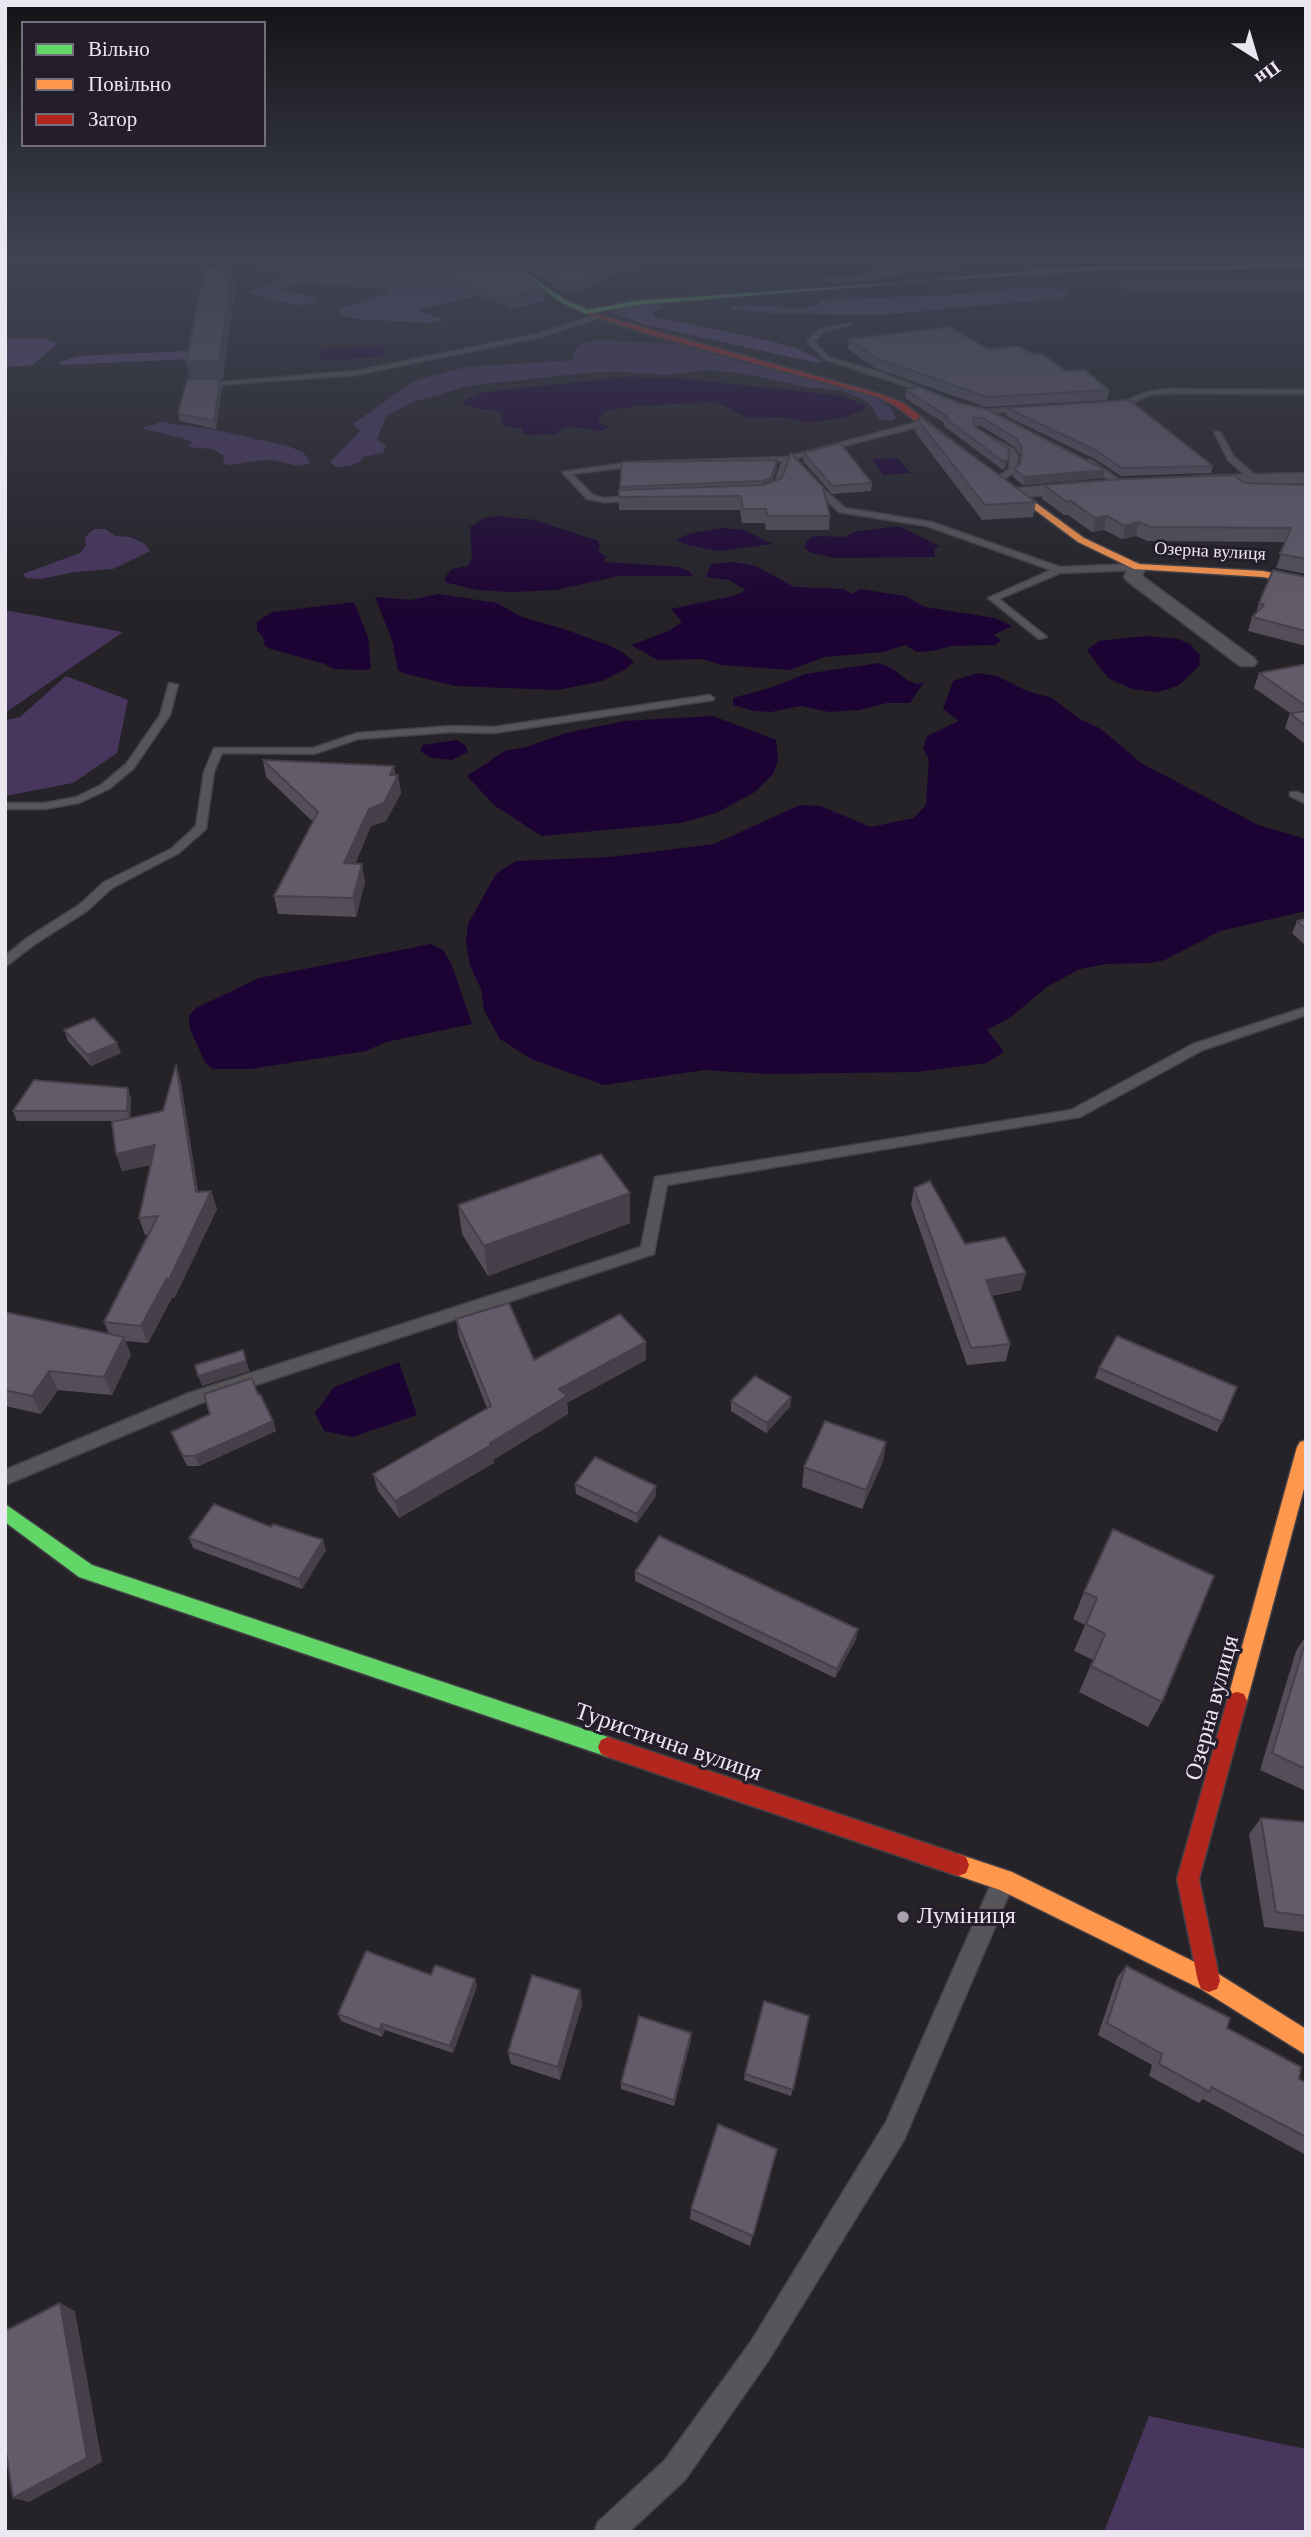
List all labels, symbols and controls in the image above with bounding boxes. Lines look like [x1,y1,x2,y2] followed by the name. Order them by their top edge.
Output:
[21,21,266,147] legend
[1220,21,1290,91] north arrow
[88,37,150,61] text: Вільно
[1251,57,1285,89] text: Пн
[88,72,171,96] text: Повільно
[88,107,137,131] text: Затор
[1154,538,1266,566] street label: Озерна вулиця
[1180,1632,1246,1784] street label: Озерна вулиця
[571,1697,765,1789] street label: Туристична вулиця
[917,1903,1016,1931] place label: Луміниця
[895,1909,911,1925] marker: Луміниця

